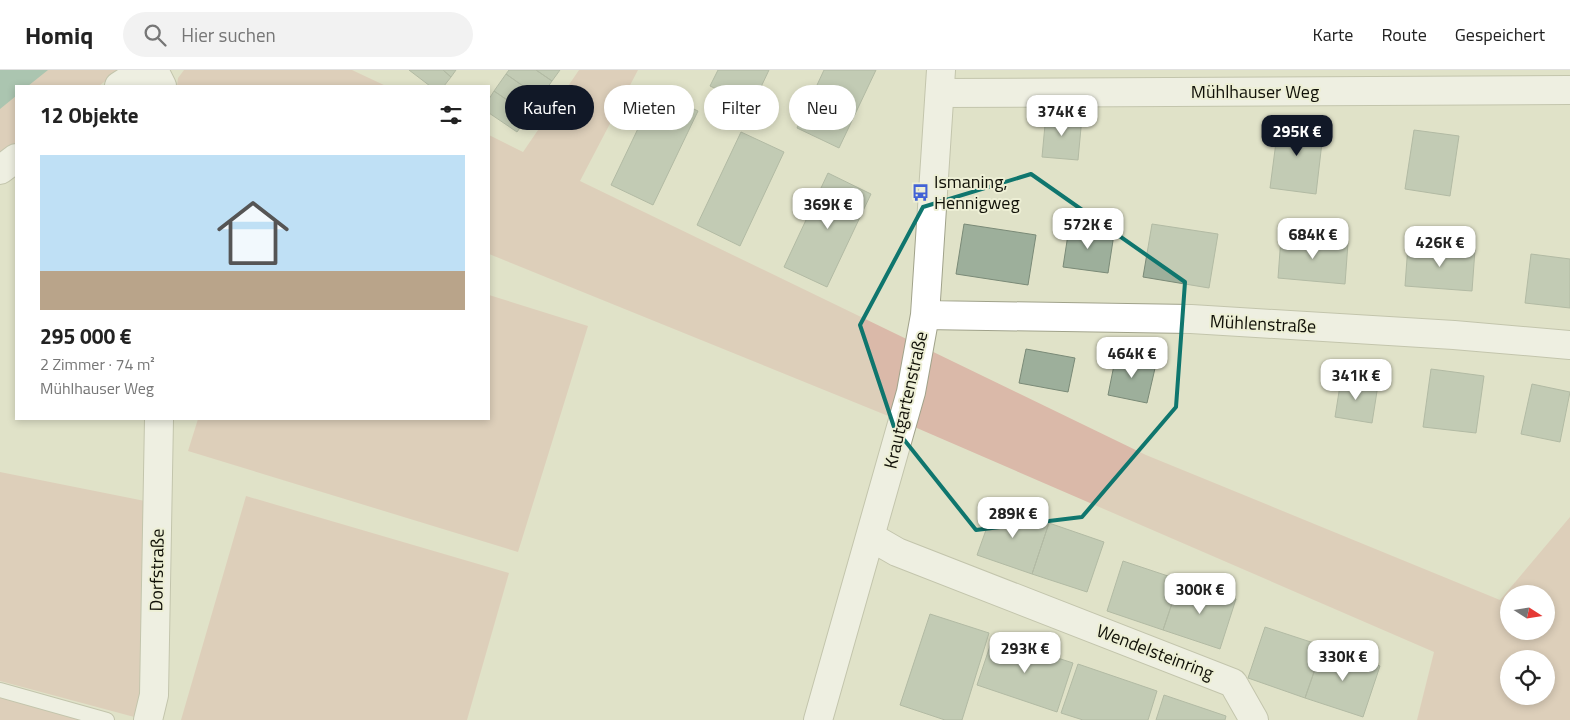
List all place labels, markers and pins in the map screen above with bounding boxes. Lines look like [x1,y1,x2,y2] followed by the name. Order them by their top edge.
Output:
[1021,94,1103,137] pin: 374K €
[1256,114,1338,157] pin: 295K €
[934,168,1020,216] place label: Ismaning, Hennigweg
[910,182,930,202] bus stop icon: Ismaning, Hennigweg
[787,188,869,230] pin: 369K €
[1047,208,1129,250] pin: 572K €
[1272,218,1354,260] pin: 684K €
[1399,226,1481,268] pin: 426K €
[1091,336,1173,379] pin: 464K €
[1315,358,1397,401] pin: 341K €
[972,496,1054,539] pin: 289K €
[1159,572,1241,615] pin: 300K €
[984,632,1066,674] pin: 293K €
[1302,640,1384,682] pin: 330K €

